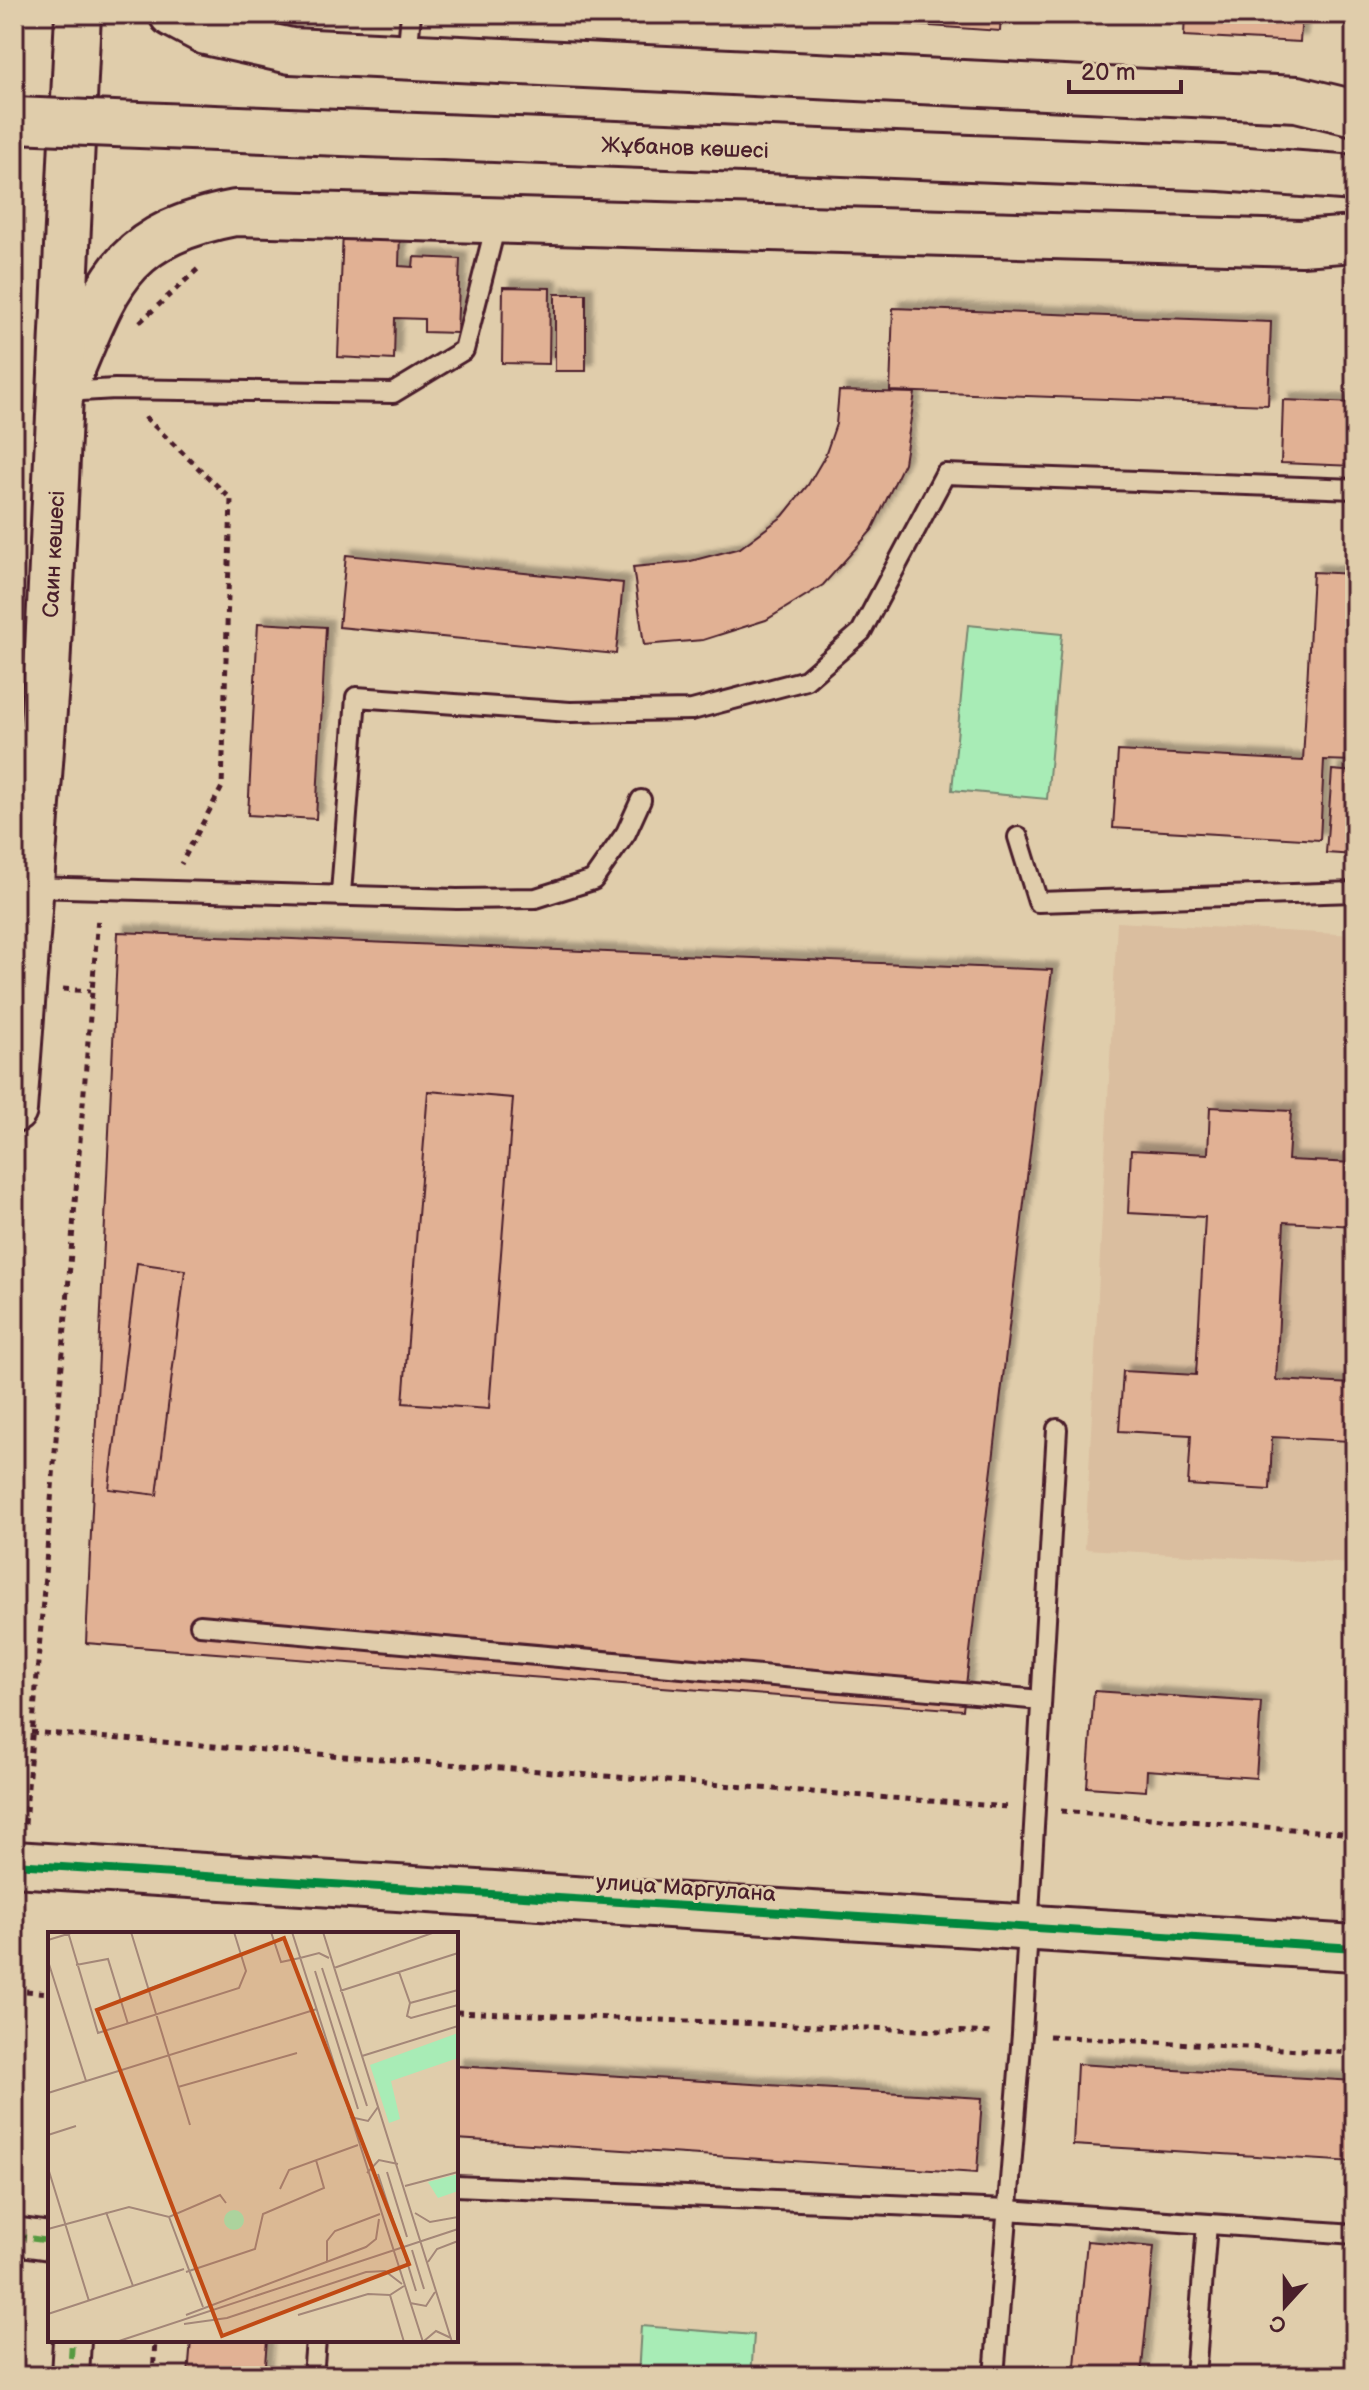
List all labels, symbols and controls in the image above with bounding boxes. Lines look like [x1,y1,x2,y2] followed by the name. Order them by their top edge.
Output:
[1069,44,1181,94] scale bar
[1081,58,1136,87] text: 20 m
[600,132,769,165] street label: Жұбанов көшесі
[38,490,71,618] street label: Саин көшесі
[595,1869,777,1908] street label: улица Маргулана
[48,1932,458,2342] inset map
[1245,2266,1325,2346] north arrow
[1266,2308,1290,2339] text: С

